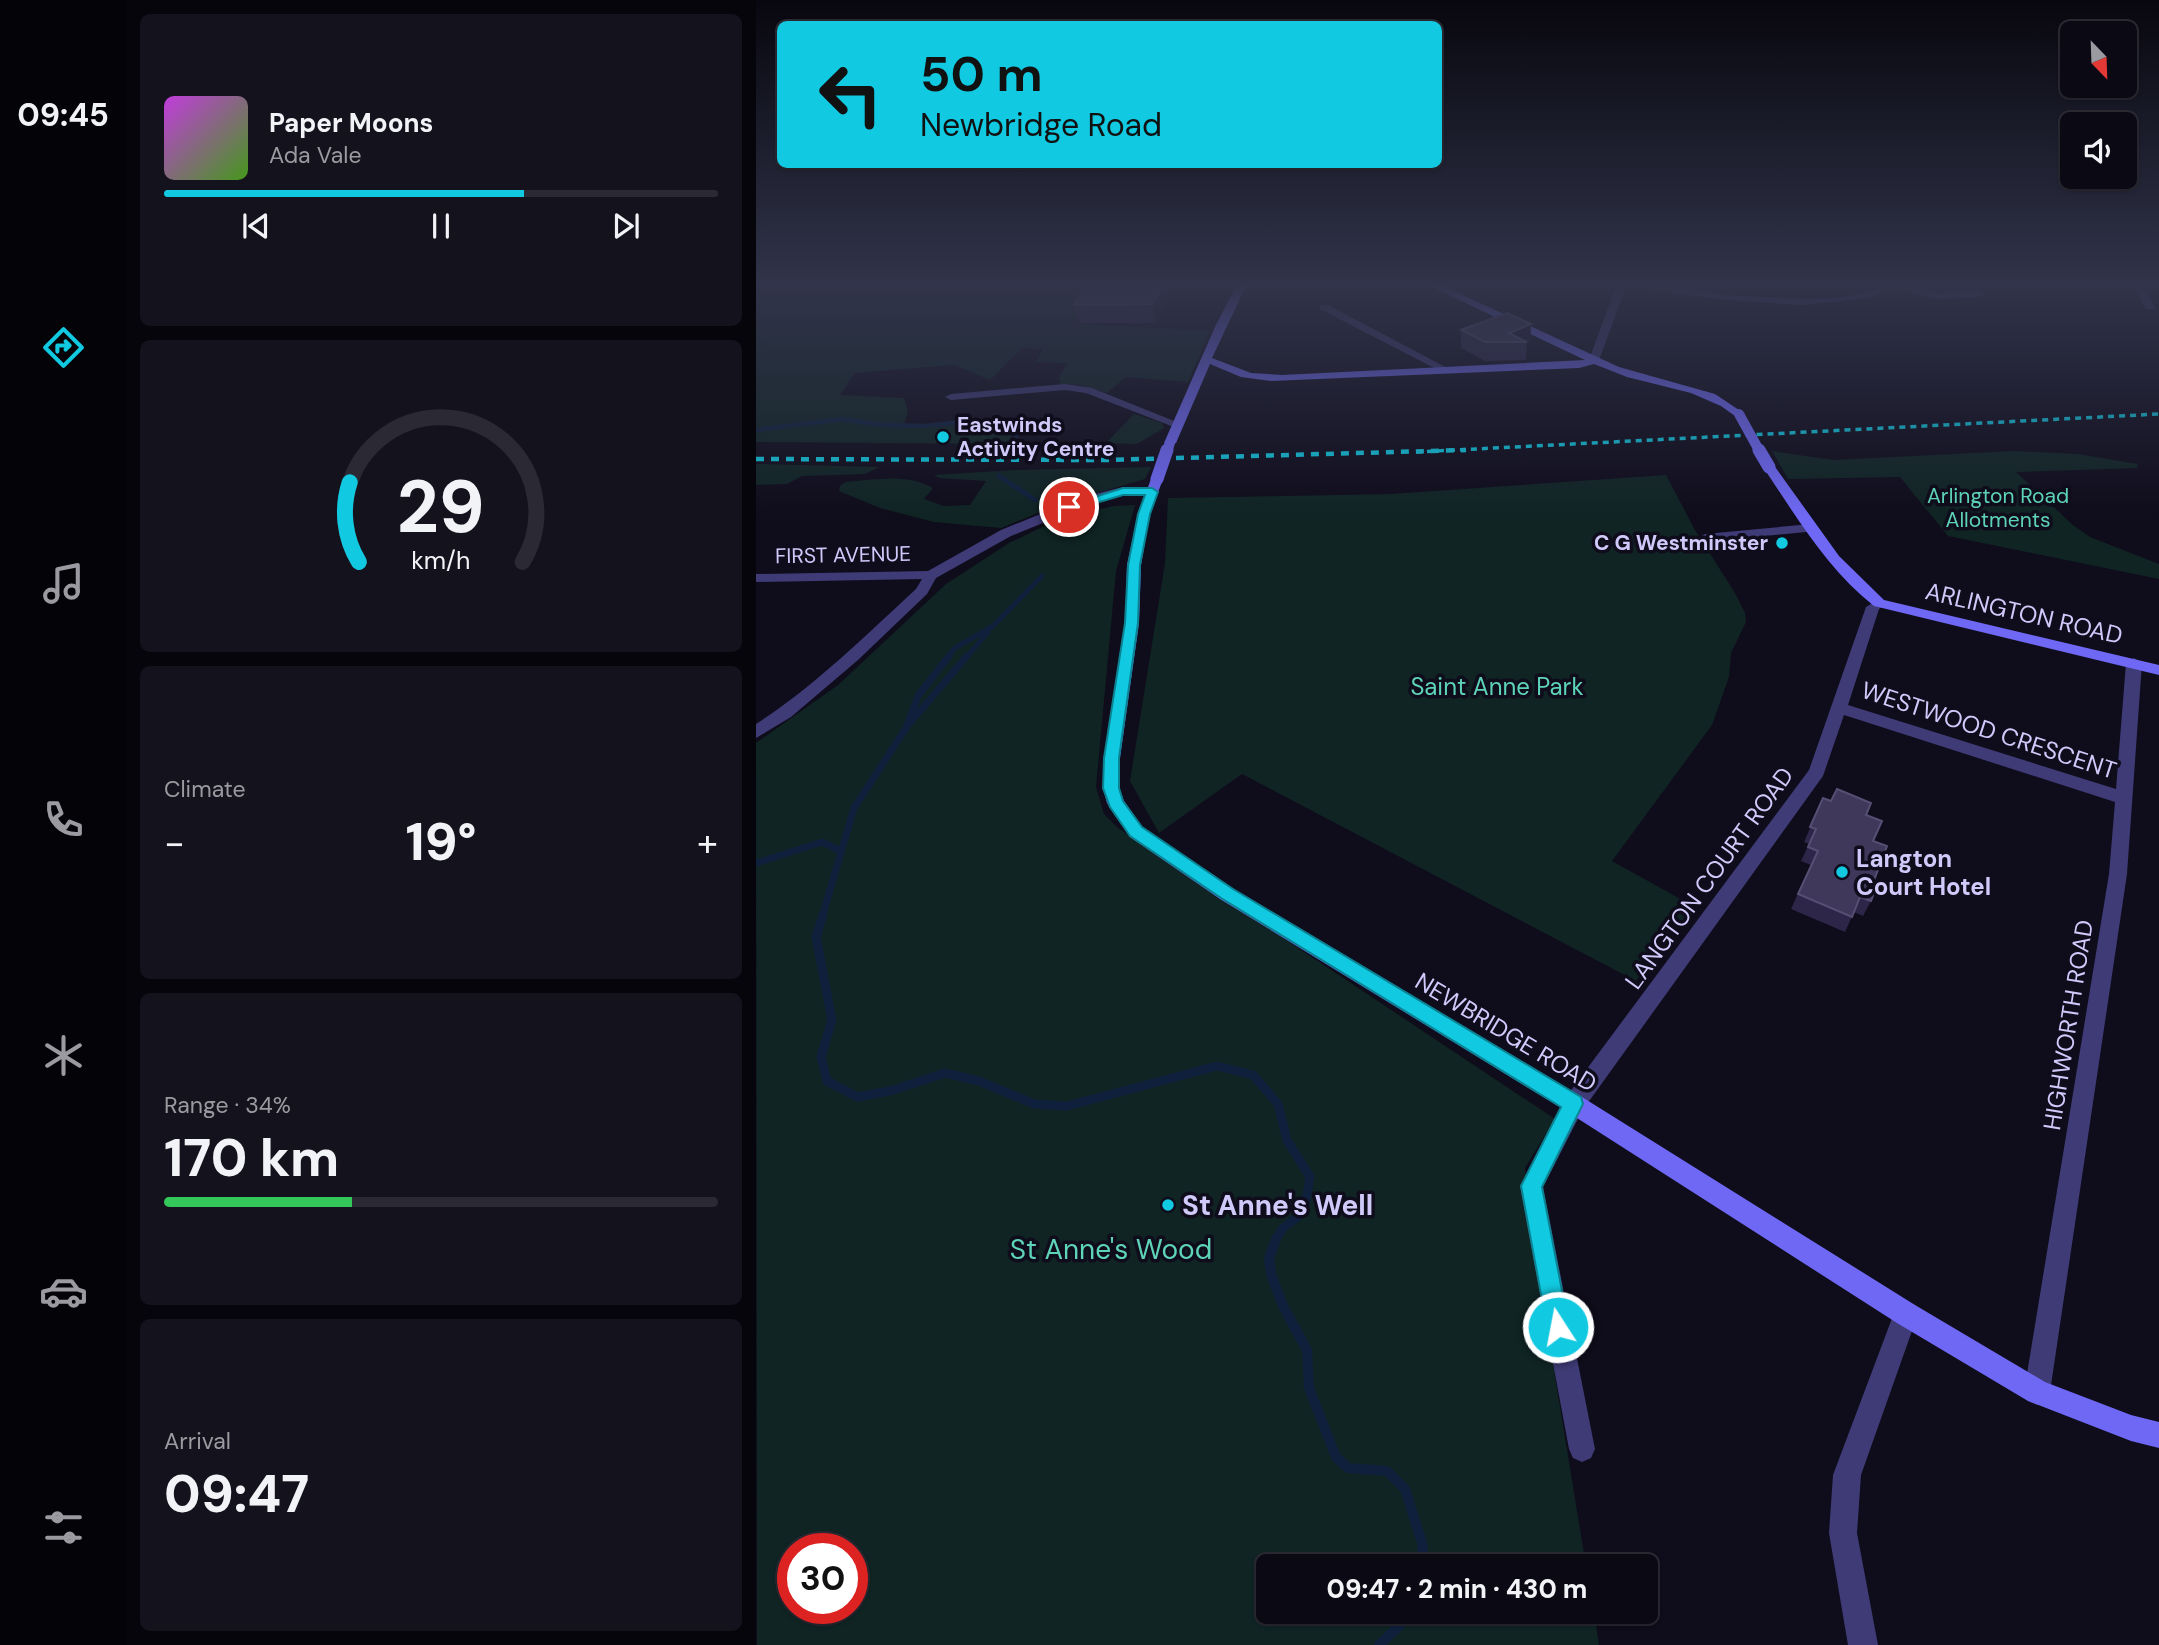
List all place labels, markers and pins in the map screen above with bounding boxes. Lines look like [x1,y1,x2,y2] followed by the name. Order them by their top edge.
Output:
[957,411,1114,463] place label: Eastwinds Activity Centre
[935,429,951,445] marker: Eastwinds Activity Centre
[1039,477,1099,537] pin
[1594,529,1768,557] place label: C G Westminster
[1774,535,1790,551] marker: C G Westminster
[1856,843,1991,902] place label: Langton Court Hotel
[1834,864,1850,880] marker: Langton Court Hotel
[1182,1187,1373,1224] place label: St Anne's Well
[1160,1197,1176,1213] marker: St Anne's Well

